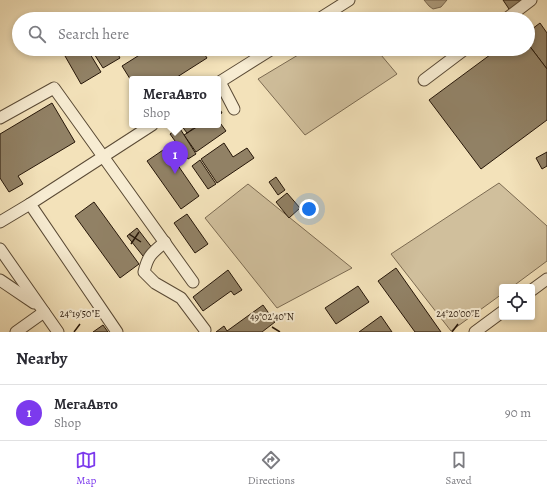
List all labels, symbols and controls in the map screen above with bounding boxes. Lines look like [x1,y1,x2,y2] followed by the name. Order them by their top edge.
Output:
[12,12,535,56] search box
[26,23,48,45] icon: search
[58,24,129,44] text: Search here
[129,76,221,128] popup
[143,84,207,104] text: МегаАвто
[143,104,170,121] text: Shop
[162,141,188,174] pin: 1
[299,199,319,219] your location
[499,284,535,320] map controls
[499,284,535,320] button: locate
[60,307,100,320] text: 24°19'50"E
[436,307,480,320] text: 24°20'00"E
[250,310,294,323] text: 49°02'40"N
[16,347,67,370] text: Nearby
[54,394,118,414] text: МегаАвто
[27,404,31,421] text: 1
[505,404,531,421] text: 90 m
[54,414,81,431] text: Shop
[75,449,97,488] tab: Map
[248,449,295,488] tab: Directions
[446,449,472,488] tab: Saved

